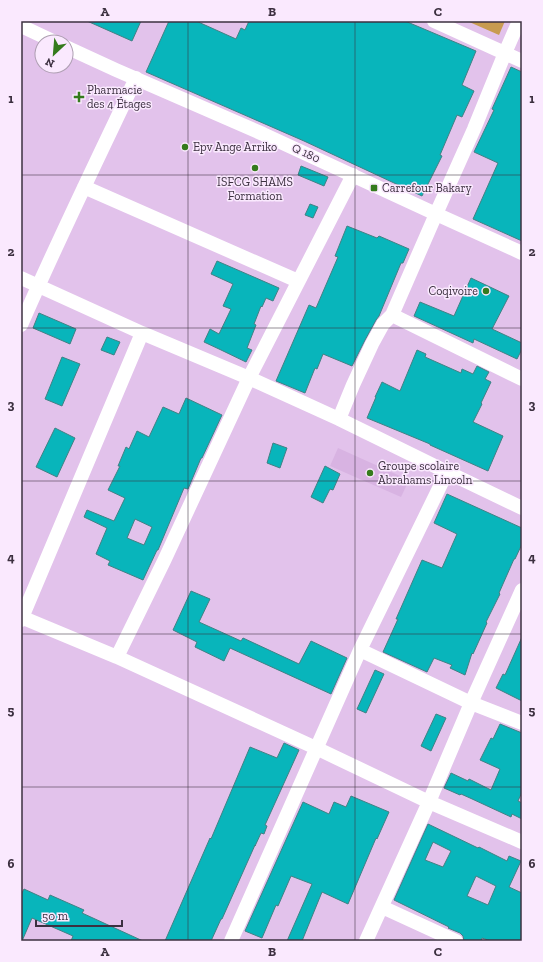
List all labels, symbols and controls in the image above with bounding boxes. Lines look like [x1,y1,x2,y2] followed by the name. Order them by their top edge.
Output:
[101,4,110,19] text: A
[268,4,276,19] text: B
[434,4,442,19] text: C
[34,34,74,74] north arrow
[43,55,56,70] text: N
[87,83,151,111] place label: Pharmacie des 4 Étages
[8,91,14,106] text: 1
[529,91,535,106] text: 1
[74,92,84,102] marker: Pharmacie des 4 Étages
[193,140,277,154] place label: Epv Ange Arriko
[290,140,322,166] street label: Q 180
[180,142,190,152] marker: Epv Ange Arriko
[250,163,260,173] marker: ISFCG SHAMS Formation
[217,175,293,203] place label: ISFCG SHAMS Formation
[382,181,473,195] place label: Carrefour Bakary
[369,183,379,193] marker: Carrefour Bakary
[8,244,15,259] text: 2
[529,244,536,259] text: 2
[428,284,478,298] place label: Coqivoire
[481,286,491,296] marker: Coqivoire
[8,397,15,412] text: 3
[529,397,536,412] text: 3
[378,459,473,487] place label: Groupe scolaire Abrahams Lincoln
[365,468,375,478] marker: Groupe scolaire Abrahams Lincoln
[7,550,15,565] text: 4
[528,550,536,565] text: 4
[8,703,15,718] text: 5
[529,703,536,718] text: 5
[8,856,15,871] text: 6
[529,856,536,871] text: 6
[36,902,122,928] scale bar
[42,909,69,923] text: 50 m
[101,944,110,959] text: A
[268,944,276,959] text: B
[434,944,442,959] text: C

